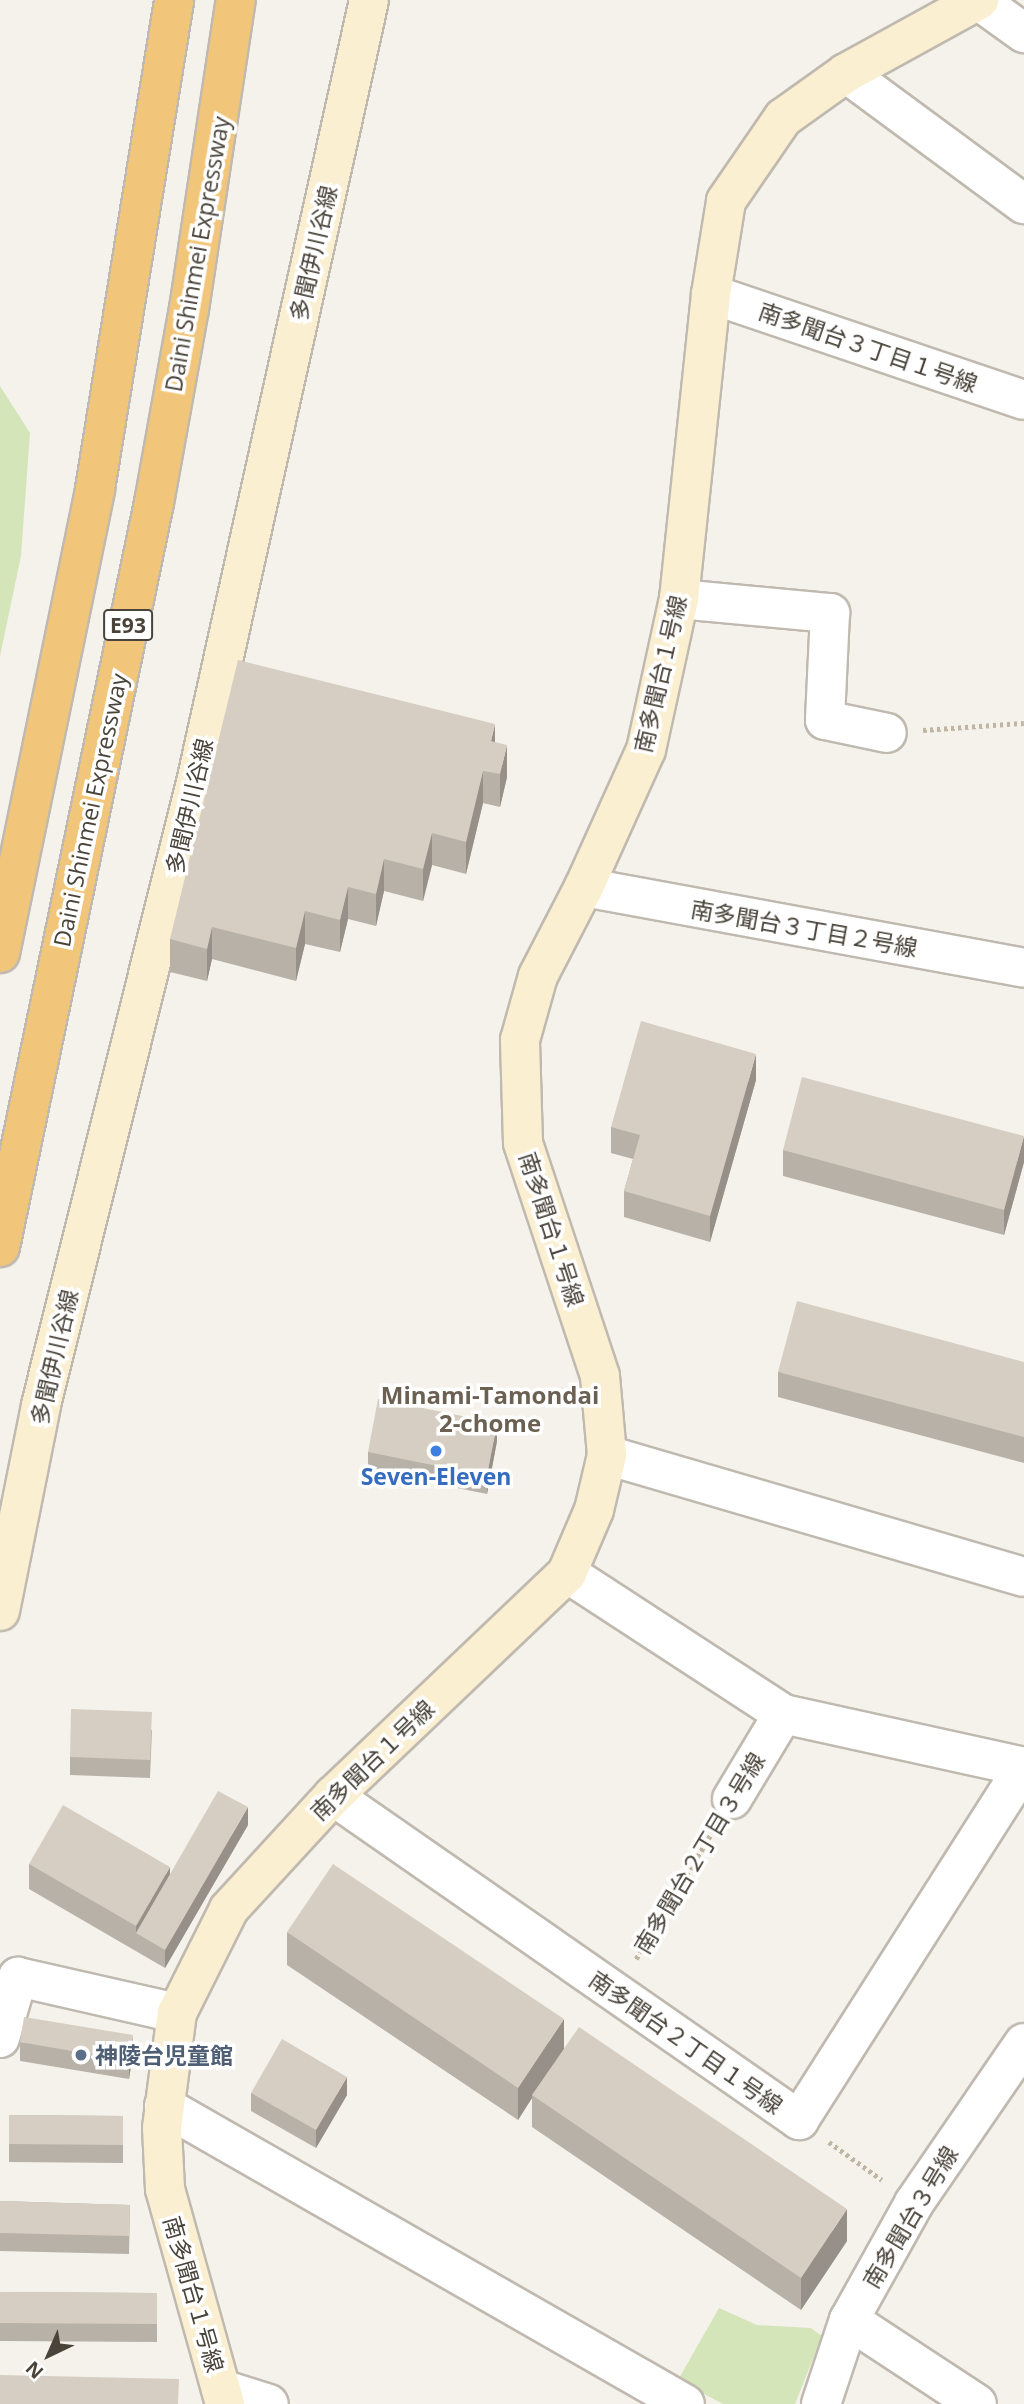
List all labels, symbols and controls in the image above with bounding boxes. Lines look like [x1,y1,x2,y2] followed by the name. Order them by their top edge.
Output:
[159,114,235,394] street label: Daini Shinmei Expressway
[284,183,342,323] street label: 多聞伊川谷線
[755,297,981,397] street label: 南多聞台３丁目１号線
[628,592,692,756] street label: 南多聞台１号線
[102,608,154,642] road number: E93
[47,671,133,949] street label: Daini Shinmei Expressway
[160,736,218,876] street label: 多聞伊川谷線
[688,894,920,962] street label: 南多聞台３丁目２号線
[514,1148,590,1310] street label: 南多聞台１号線
[25,1287,83,1427] street label: 多聞伊川谷線
[381,1381,599,1437] district label: Minami-Tamondai 2-chome
[428,1443,444,1459] marker: Seven-Eleven
[361,1462,511,1490] place label: Seven-Eleven
[305,1694,439,1826] street label: 南多聞台１号線
[628,1747,770,1959] street label: 南多聞台２丁目３号線
[584,1965,788,2119] street label: 南多聞台２丁目１号線
[95,2041,233,2069] place label: 神陵台児童館
[73,2047,89,2063] marker: 神陵台児童館
[857,2141,963,2293] street label: 南多聞台３号線
[159,2213,229,2375] street label: 南多聞台１号線
[14,2320,84,2390] north arrow
[20,2355,49,2385] text: N

